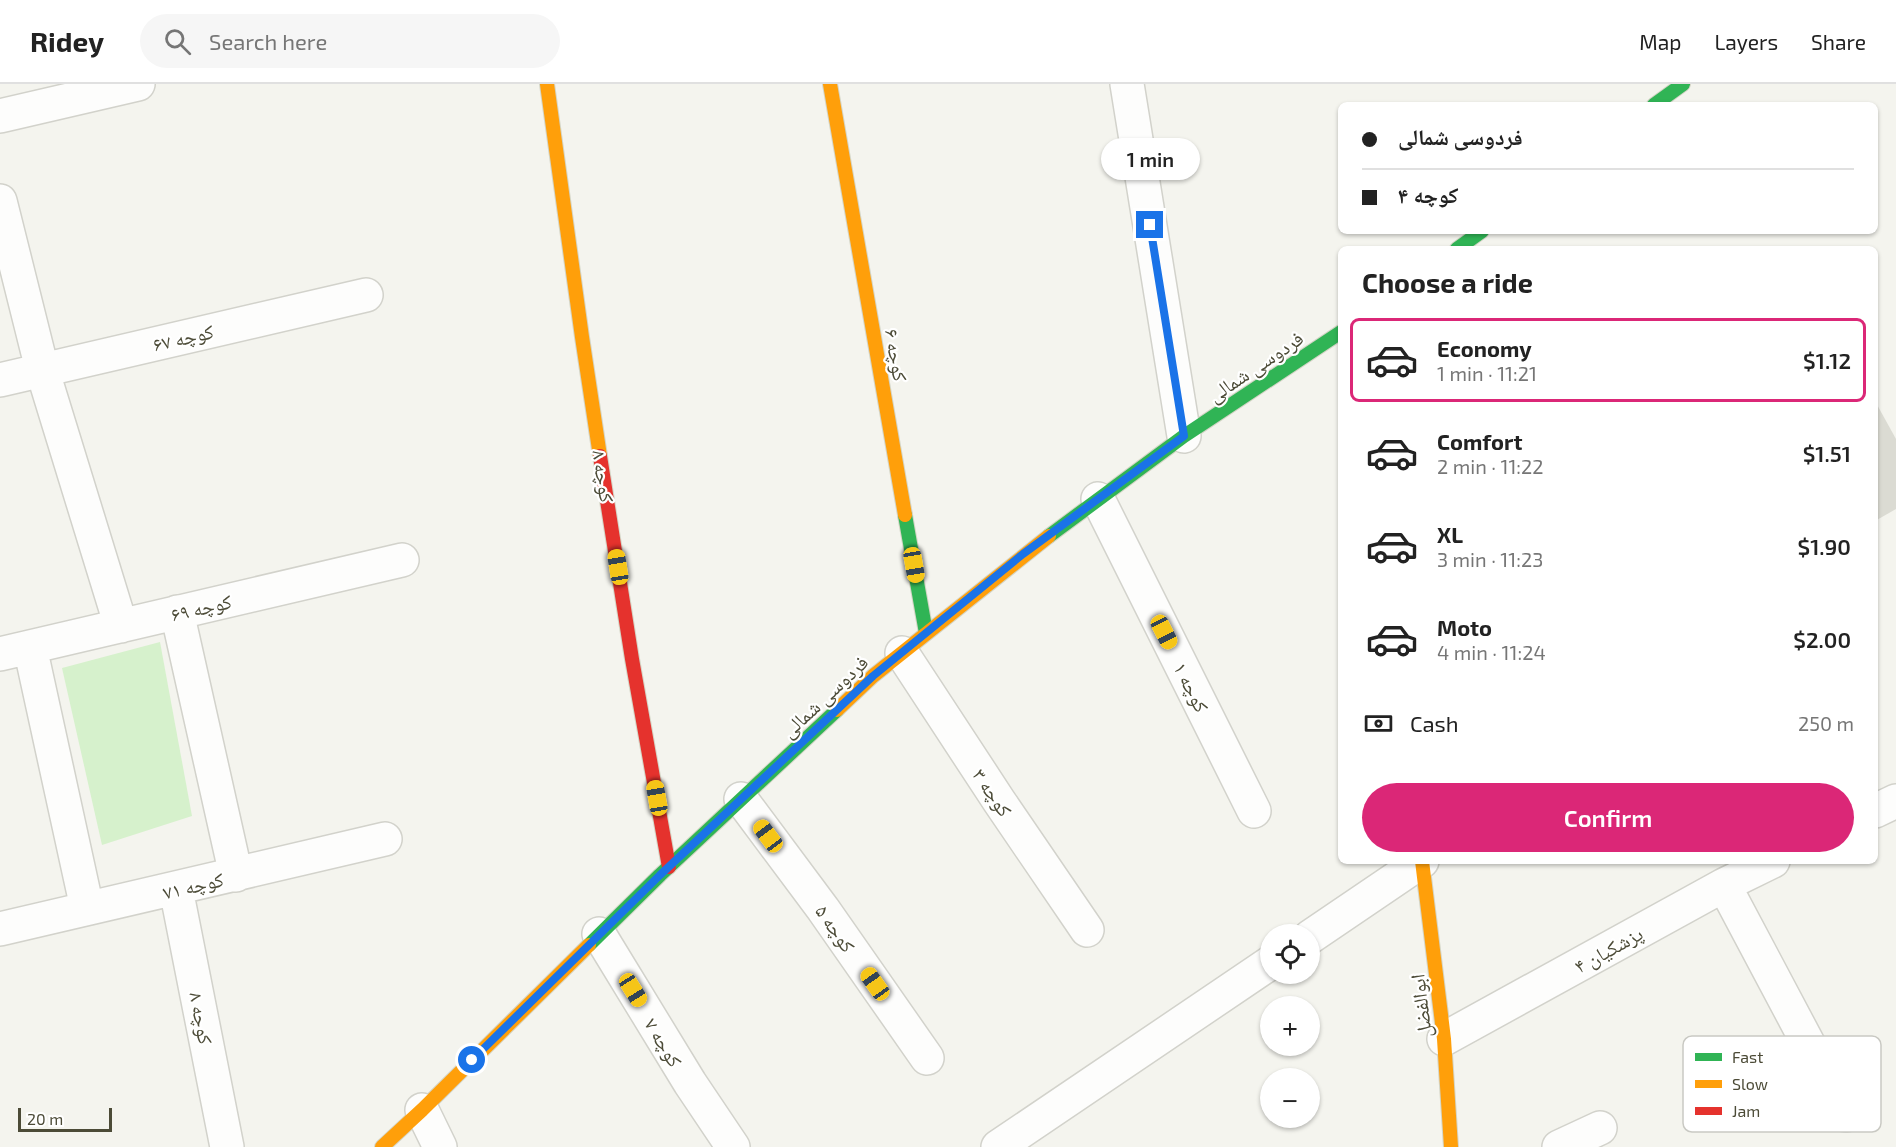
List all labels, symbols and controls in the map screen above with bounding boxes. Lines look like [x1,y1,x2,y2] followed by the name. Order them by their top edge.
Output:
[140,14,560,68] search box
[30,24,104,58] text: Ridey
[161,25,194,58] icon: search
[209,28,327,54] text: Search here
[1639,29,1681,54] text: Map
[1714,29,1778,54] text: Layers
[1811,29,1866,54] text: Share
[1398,123,1523,149] text: فردوسی شمالی
[1100,138,1200,180] callout: 1 min
[1127,147,1174,171] text: 1 min
[1398,181,1459,207] text: کوچه ۴
[1136,211,1163,238] route end
[1362,266,1533,298] text: Choose a ride
[150,318,216,356] street label: کوچه ۶۷
[1203,325,1308,408] street label: فردوسی شمالی
[880,327,913,383] street label: کوچه ۶
[1365,333,1419,387] icon: car
[1437,335,1532,361] text: Economy
[1803,347,1851,373] text: $1.12
[1437,361,1537,385] text: 1 min · 11:21
[1365,426,1419,480] icon: car
[1437,428,1522,454] text: Comfort
[1803,440,1851,466] text: $1.51
[587,448,620,504] street label: کوچه ۸
[1437,454,1544,478] text: 2 min · 11:22
[1365,519,1419,573] icon: car
[1437,521,1463,547] text: XL
[1798,533,1851,559] text: $1.90
[902,546,926,584] car
[1437,547,1543,571] text: 3 min · 11:23
[606,548,630,586] car
[168,588,234,626] street label: کوچه ۶۹
[1148,612,1180,652] car
[1365,612,1419,666] icon: car
[1437,614,1492,640] text: Moto
[1793,626,1851,652] text: $2.00
[1437,640,1546,664] text: 4 min · 11:24
[776,650,873,743] street label: فردوسی شمالی
[1169,658,1215,716] street label: کوچه ۱
[1362,707,1395,740] icon: cash
[1410,710,1459,736] text: Cash
[1798,711,1854,735] text: 250 m
[968,763,1018,821] street label: کوچه ۳
[645,779,669,817] car
[1362,783,1854,852] button: Confirm
[750,816,786,856] car
[160,866,226,904] street label: کوچه ۷۱
[810,899,861,957] street label: کوچه ۵
[1570,920,1647,979] street label: پزشکیان ۴
[1260,924,1320,1128] map controls
[1260,924,1320,984] button: locate
[857,964,893,1004] car
[616,970,650,1010] car
[1404,973,1437,1039] street label: ابوالفضل
[184,990,219,1046] street label: کوچه ۸
[1260,996,1320,1056] button: +
[639,1013,688,1071] street label: کوچه ۷
[1683,1036,1881,1132] legend
[458,1046,485,1073] route start
[1732,1047,1763,1066] text: Fast
[1260,1068,1320,1128] button: −
[1732,1074,1768,1093] text: Slow
[1732,1101,1760,1120] text: Jam
[18,1105,112,1132] scale bar
[27,1109,63,1128] text: 20 m

